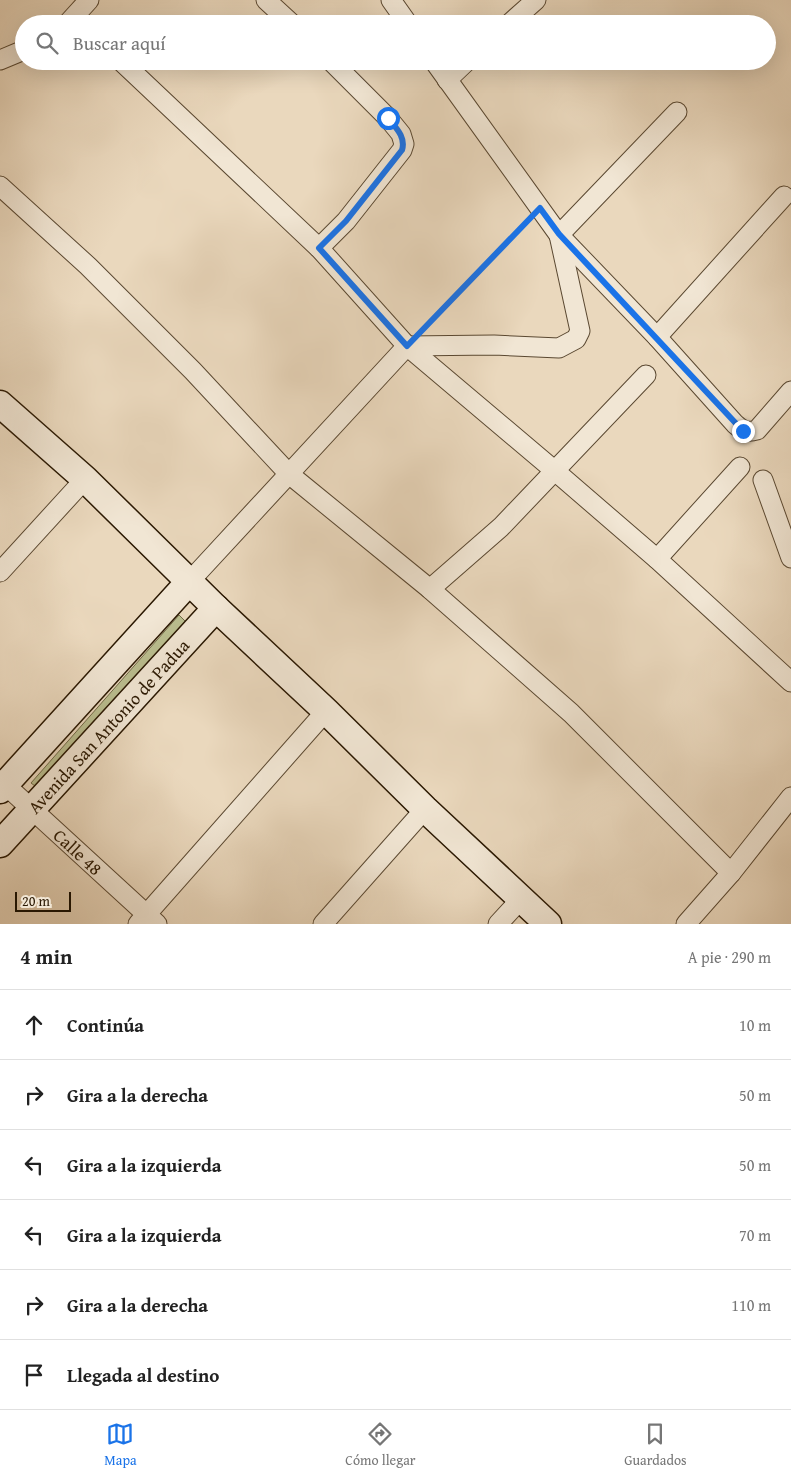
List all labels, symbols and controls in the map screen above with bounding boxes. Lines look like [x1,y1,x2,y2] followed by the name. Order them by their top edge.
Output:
[15,15,776,70] search box
[33,29,61,57] icon: search
[73,29,166,57] text: Buscar aquí
[377,107,400,130] route start
[732,420,755,443] route end
[21,632,196,819] street label: Avenida San Antonio de Padua
[48,822,109,881] street label: Calle 48
[15,889,71,912] scale bar
[22,891,50,911] text: 20 m
[20,941,72,972] text: 4 min
[688,945,771,969] text: A pie · 290 m
[20,1011,48,1039] icon: ahead
[67,1011,144,1039] text: Continúa
[739,1013,771,1037] text: 10 m
[20,1081,48,1109] icon: right
[67,1081,208,1109] text: Gira a la derecha
[739,1083,771,1107] text: 50 m
[20,1151,48,1179] icon: left
[67,1151,222,1179] text: Gira a la izquierda
[739,1153,771,1177] text: 50 m
[20,1221,48,1249] icon: left
[67,1221,222,1249] text: Gira a la izquierda
[739,1223,771,1247] text: 70 m
[20,1291,48,1319] icon: right
[67,1291,208,1319] text: Gira a la derecha
[731,1293,771,1317] text: 110 m
[20,1361,48,1389] icon: arrive
[67,1361,219,1389] text: Llegada al destino
[104,1420,137,1470] tab: Mapa
[345,1420,416,1470] tab: Cómo llegar
[624,1420,687,1470] tab: Guardados

